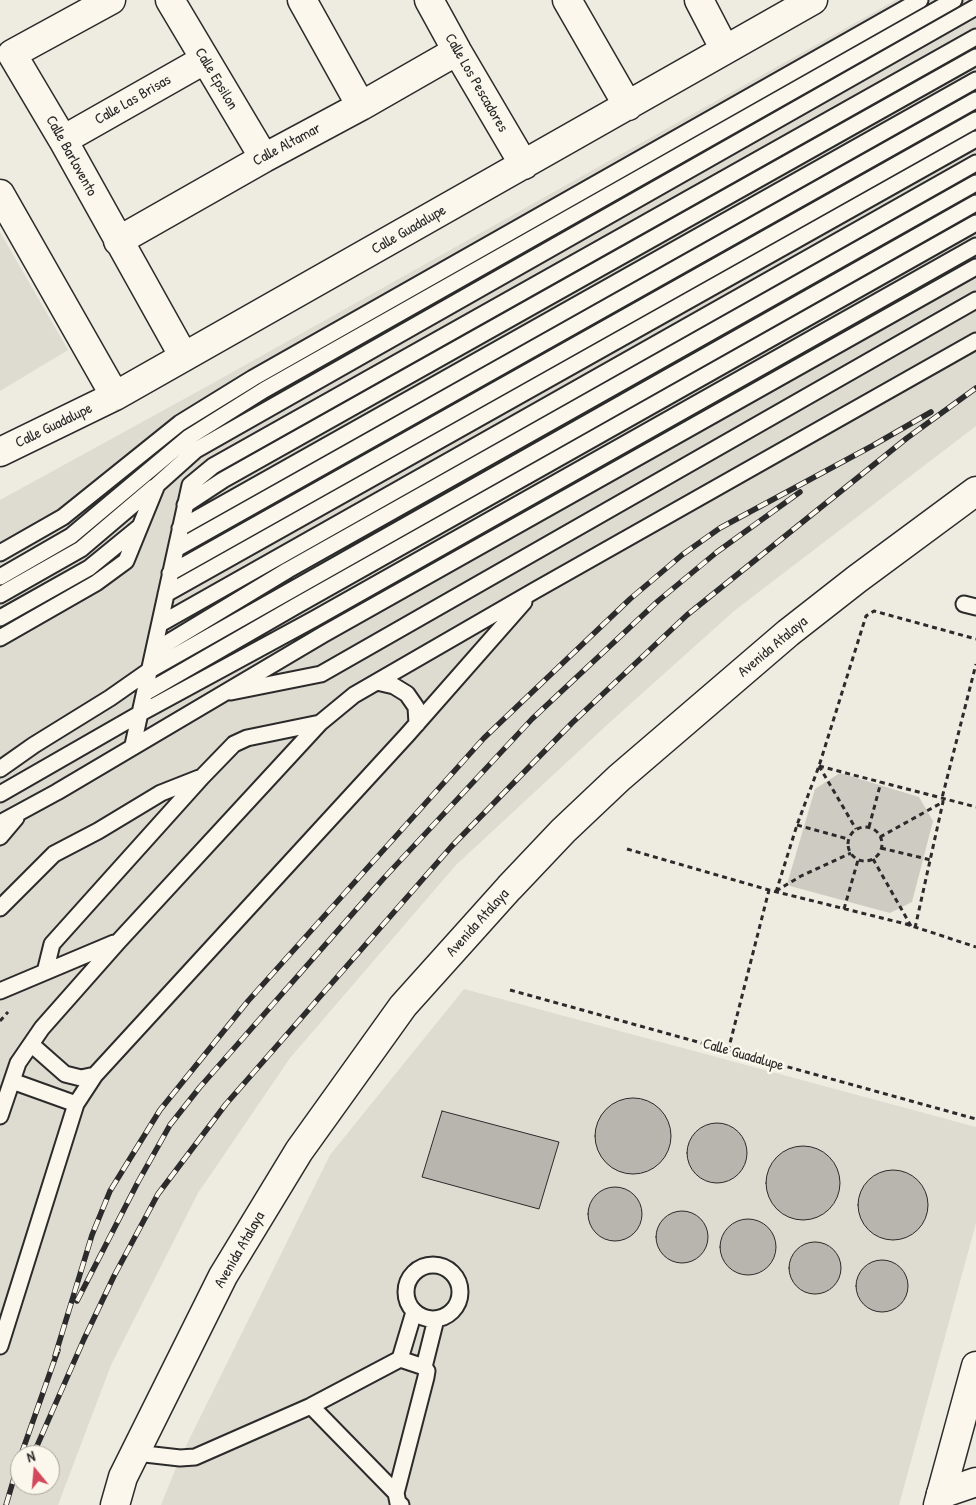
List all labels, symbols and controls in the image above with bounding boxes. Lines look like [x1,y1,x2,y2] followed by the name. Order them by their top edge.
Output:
[440,30,512,136] street label: Calle Los Pescadores
[191,45,241,113] street label: Calle Epsilon
[92,71,174,129] street label: Calle Las Brisas
[41,113,101,199] street label: Calle Barlovento
[250,120,324,170] street label: Calle Altamar
[368,201,450,259] street label: Calle Guadalupe
[13,400,95,452] street label: Calle Guadalupe
[735,613,811,681] street label: Avenida Atalaya
[443,885,513,961] street label: Avenida Atalaya
[701,1035,785,1075] street label: Calle Guadalupe
[211,1209,269,1291] street label: Avenida Atalaya
[10,1445,60,1495] north arrow
[24,1446,37,1466] text: N

